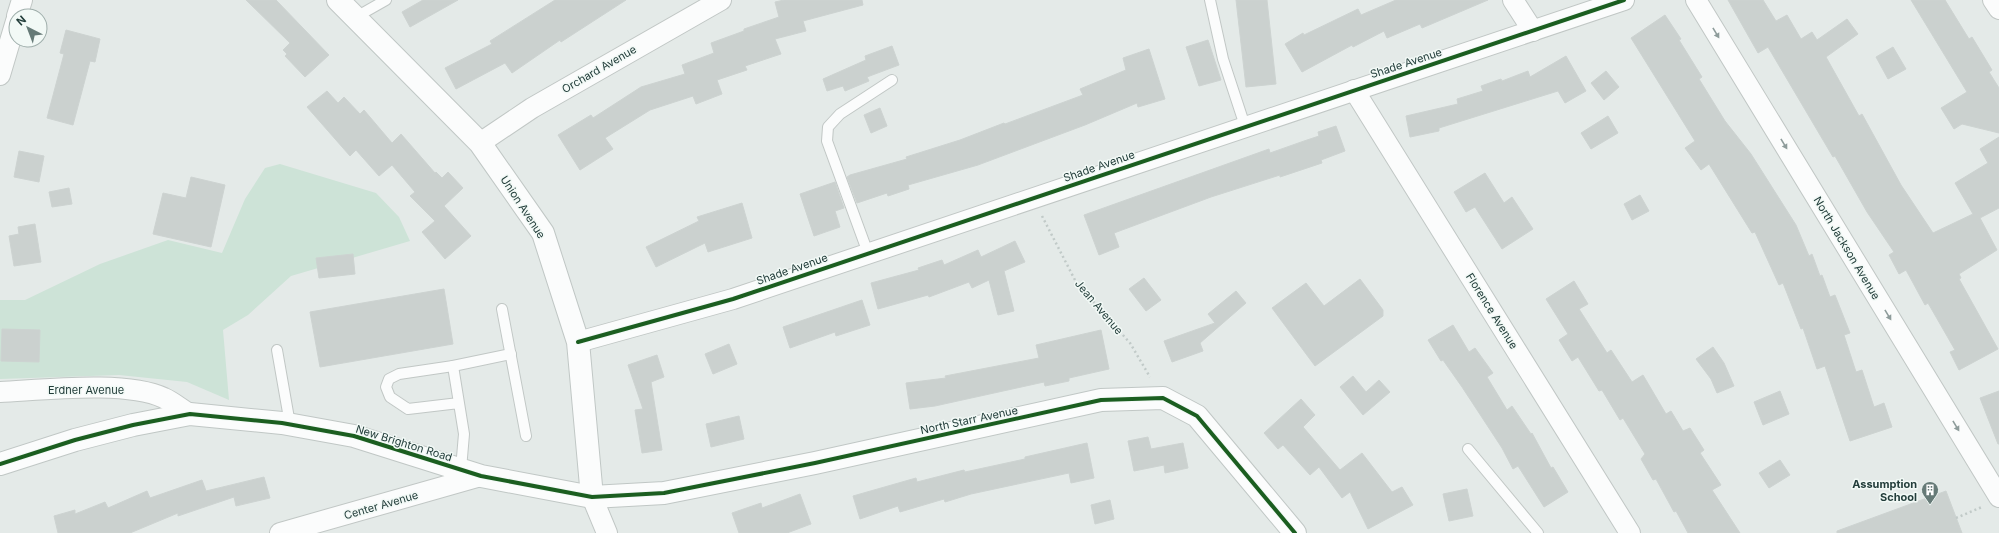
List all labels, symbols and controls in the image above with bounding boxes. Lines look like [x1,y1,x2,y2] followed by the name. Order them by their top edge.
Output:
[8,8,48,48] north arrow
[14,13,29,29] text: N
[1712,28,1720,38] one-way arrow
[559,42,639,96] street label: Orchard Avenue
[1368,45,1444,81] street label: Shade Avenue
[1780,138,1787,150] one-way arrow
[1061,147,1137,185] street label: Shade Avenue
[497,173,549,241] street label: Union Avenue
[1811,194,1883,302] street label: North Jackson Avenue
[754,250,830,288] street label: Shade Avenue
[1463,270,1521,352] street label: Florence Avenue
[1072,277,1126,337] street label: Jean Avenue
[1884,310,1892,320] one-way arrow
[48,383,124,397] street label: Erdner Avenue
[919,403,1019,437] street label: North Starr Avenue
[1952,420,1959,432] one-way arrow
[354,422,454,464] street label: New Brighton Road
[1852,477,1917,504] place label: Assumption School
[1920,480,1940,505] building icon: Assumption School
[342,488,420,522] street label: Center Avenue

